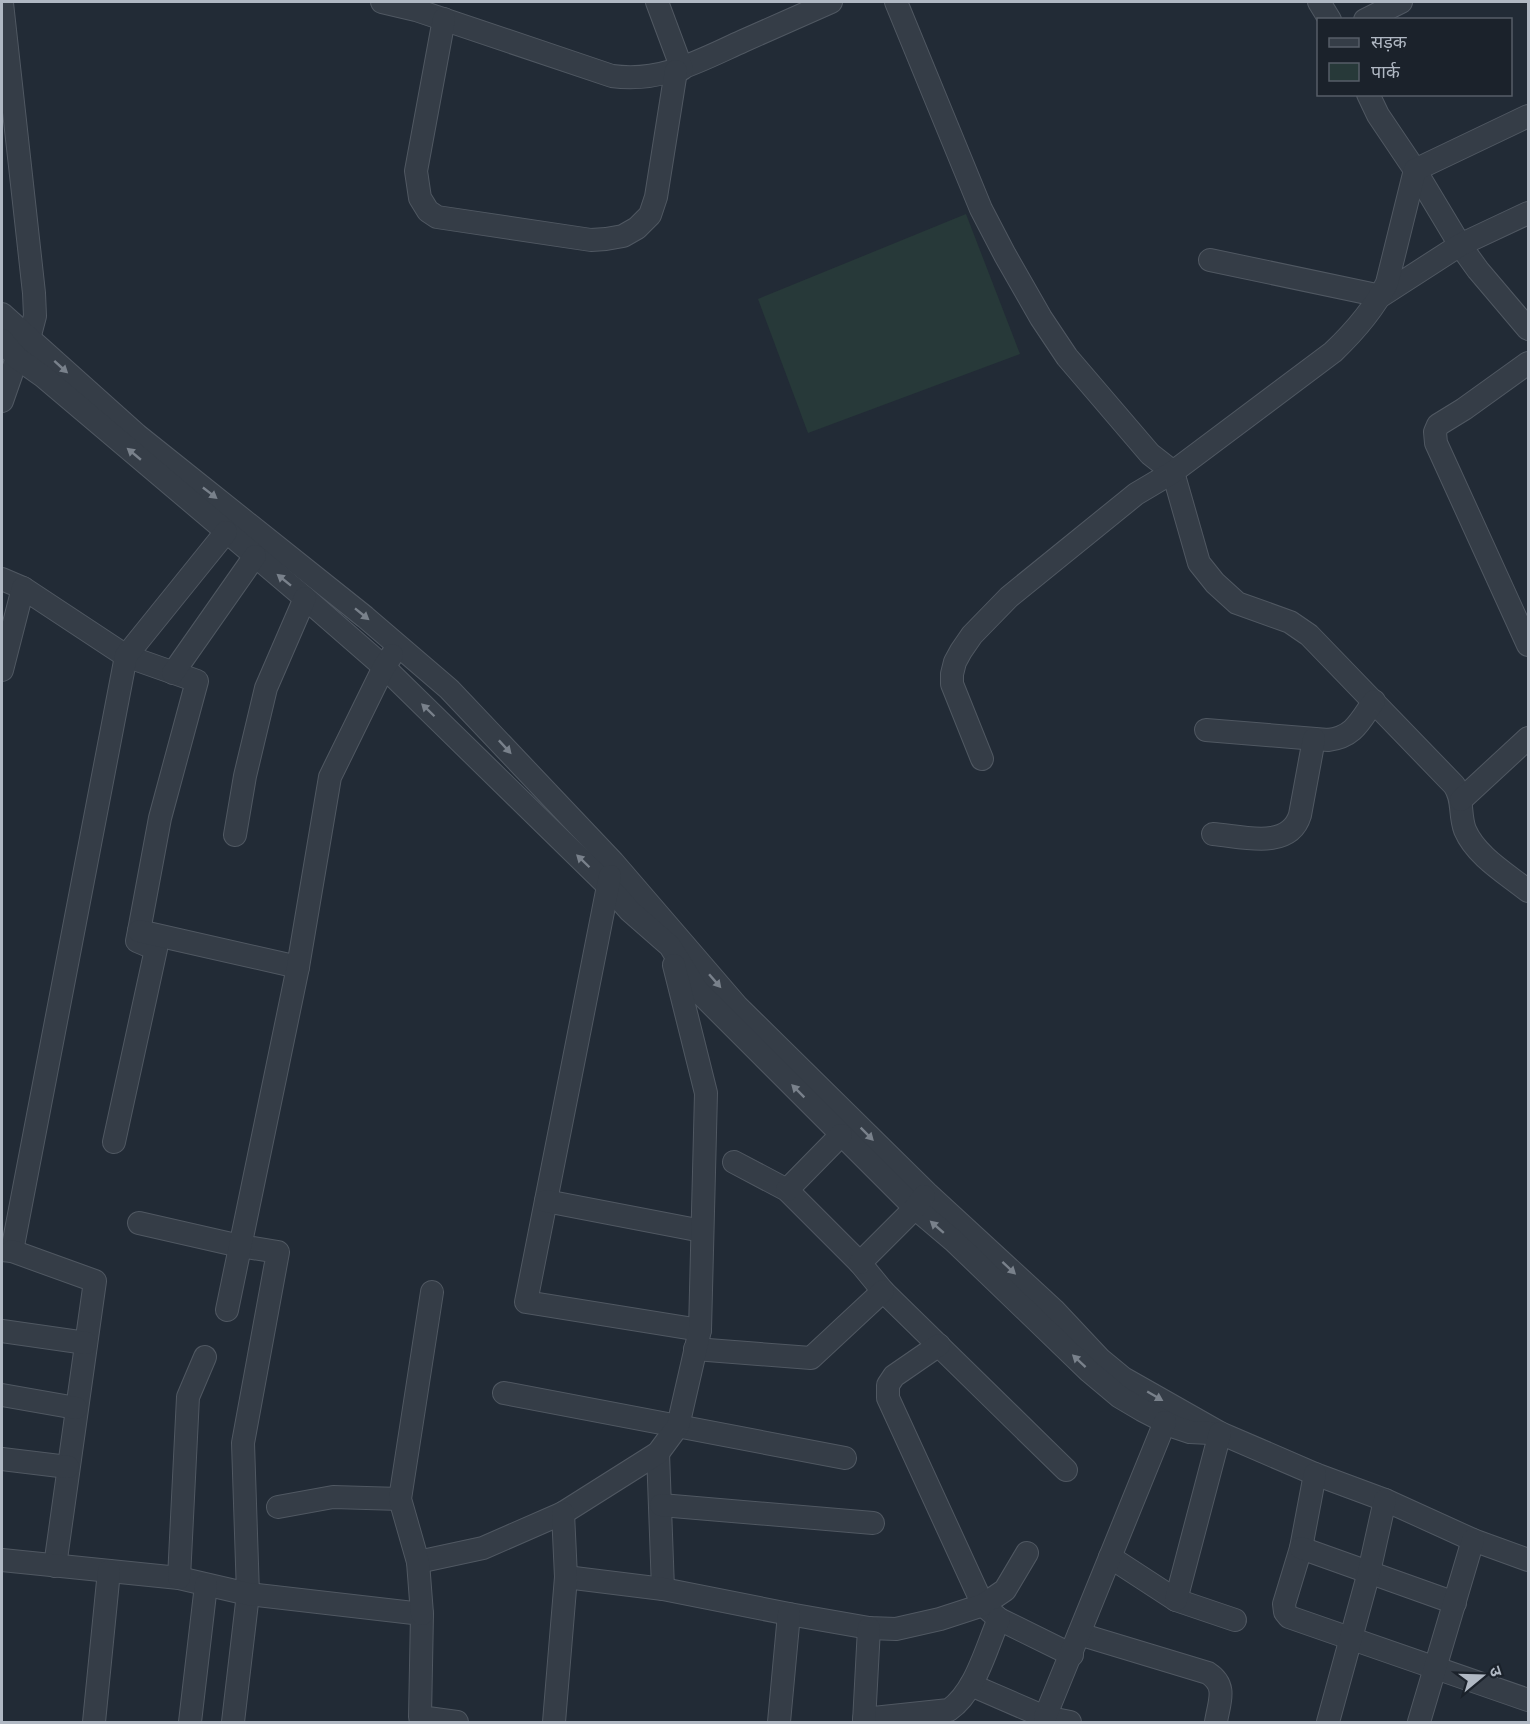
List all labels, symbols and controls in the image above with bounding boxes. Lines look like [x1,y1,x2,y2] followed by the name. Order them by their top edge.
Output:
[1317,18,1512,96] legend
[1371,34,1408,52] text: सड़क
[1371,61,1401,82] text: पार्क
[53,360,68,373] one-way arrow
[127,448,142,461] one-way arrow
[202,486,217,498] one-way arrow
[276,574,291,586] one-way arrow
[354,608,370,621] one-way arrow
[422,704,436,718] one-way arrow
[498,739,512,754] one-way arrow
[576,855,590,869] one-way arrow
[708,973,721,988] one-way arrow
[790,1084,805,1098] one-way arrow
[860,1126,874,1140] one-way arrow
[930,1221,945,1234] one-way arrow
[1001,1261,1016,1275] one-way arrow
[1071,1354,1086,1368] one-way arrow
[1146,1391,1163,1401] one-way arrow
[1452,1646,1512,1706] north arrow
[1486,1664,1505,1679] text: उ

